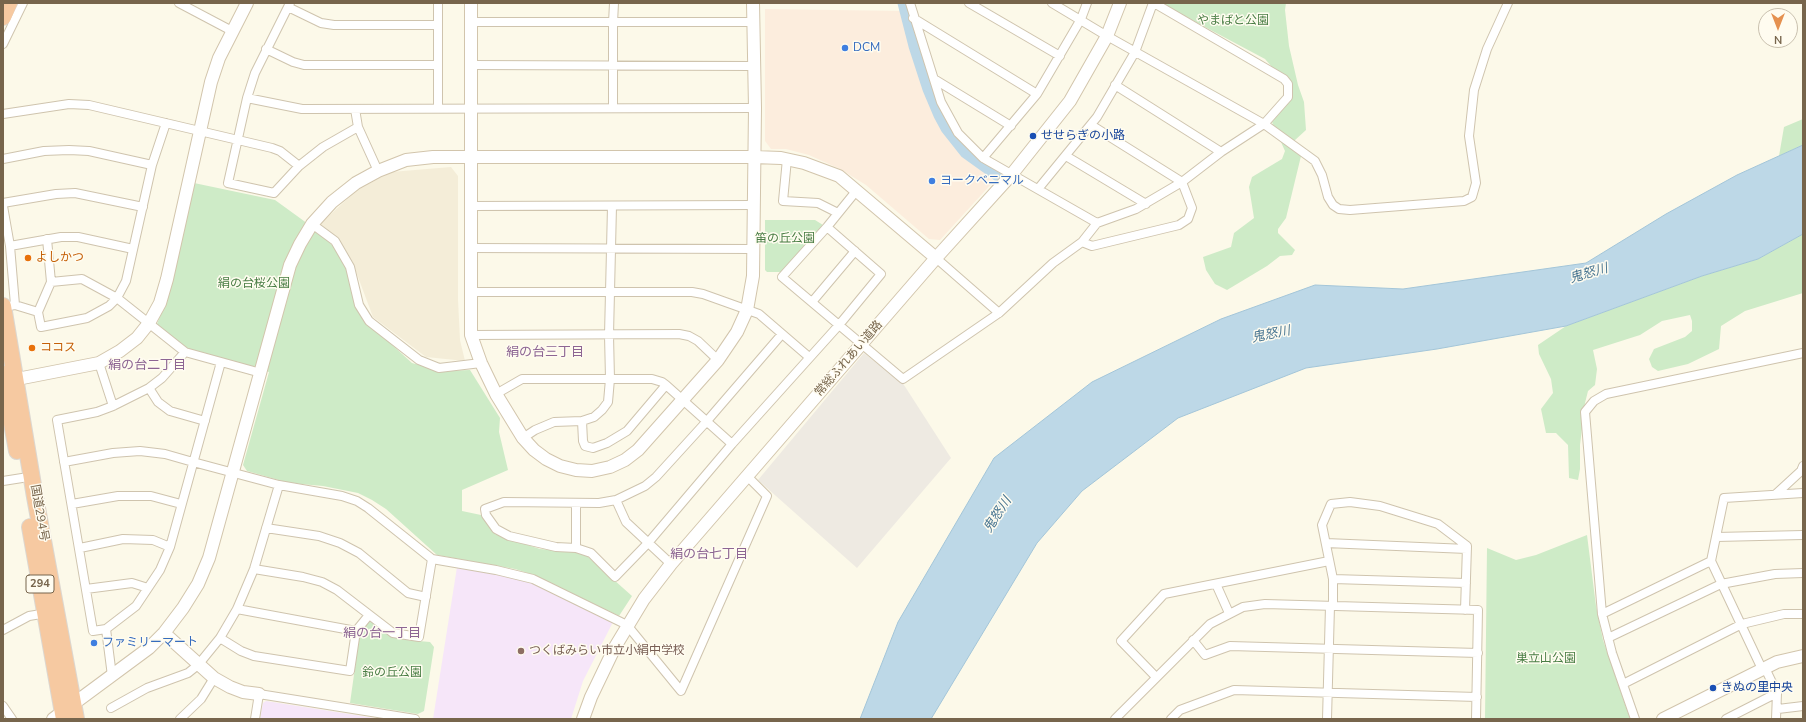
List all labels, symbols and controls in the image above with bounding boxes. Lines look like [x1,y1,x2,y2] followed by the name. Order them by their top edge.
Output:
[1758,8,1798,48] north arrow
[1197,14,1269,28] park label: やまばと公園
[1774,32,1782,47] text: N
[853,41,880,55] place label: DCM
[840,43,850,53] marker: DCM
[1041,129,1125,143] place label: せせらぎの小路
[1028,131,1038,141] marker: せせらぎの小路
[940,174,1024,188] place label: ヨークベニマル
[927,176,937,186] marker: ヨークベニマル
[755,232,815,246] park label: 笛の丘公園
[36,251,84,265] place label: よしかつ
[23,253,33,263] marker: よしかつ
[1568,261,1610,287] water label: 鬼怒川
[218,277,290,291] park label: 絹の台桜公園
[812,318,886,400] street label: 常総ふれあい道路
[1250,324,1292,346] water label: 鬼怒川
[40,341,76,355] place label: ココス
[27,343,37,353] marker: ココス
[506,345,584,361] district label: 絹の台三丁目
[108,358,186,374] district label: 絹の台二丁目
[27,483,51,543] street label: 国道294号
[981,494,1015,536] water label: 鬼怒川
[670,547,748,563] district label: 絹の台七丁目
[26,575,54,593] road number: 294
[343,626,421,642] district label: 絹の台一丁目
[102,636,198,650] place label: ファミリーマート
[89,638,99,648] marker: ファミリーマート
[529,644,685,658] place label: つくばみらい市立小絹中学校
[516,646,526,656] marker: つくばみらい市立小絹中学校
[1516,652,1576,666] park label: 巣立山公園
[362,666,422,680] park label: 鈴の丘公園
[1721,681,1793,695] place label: きぬの里中央
[1708,683,1718,693] marker: きぬの里中央

